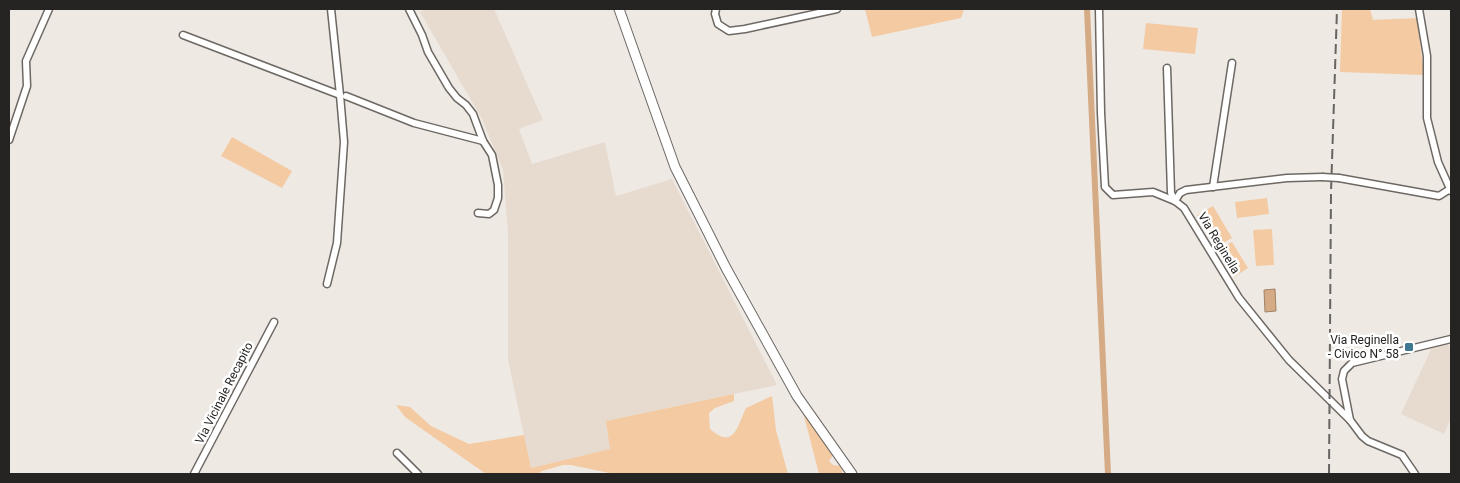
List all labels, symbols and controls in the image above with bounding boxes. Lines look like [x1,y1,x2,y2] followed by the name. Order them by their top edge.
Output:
[1195,210,1243,276] street label: Via Reginella
[1328,333,1399,361] place label: Via Reginella - Civico N° 58
[192,340,256,446] street label: Via Vicinale Recapito
[1403,341,1415,353] marker: Via Reginella - Civico N° 58

